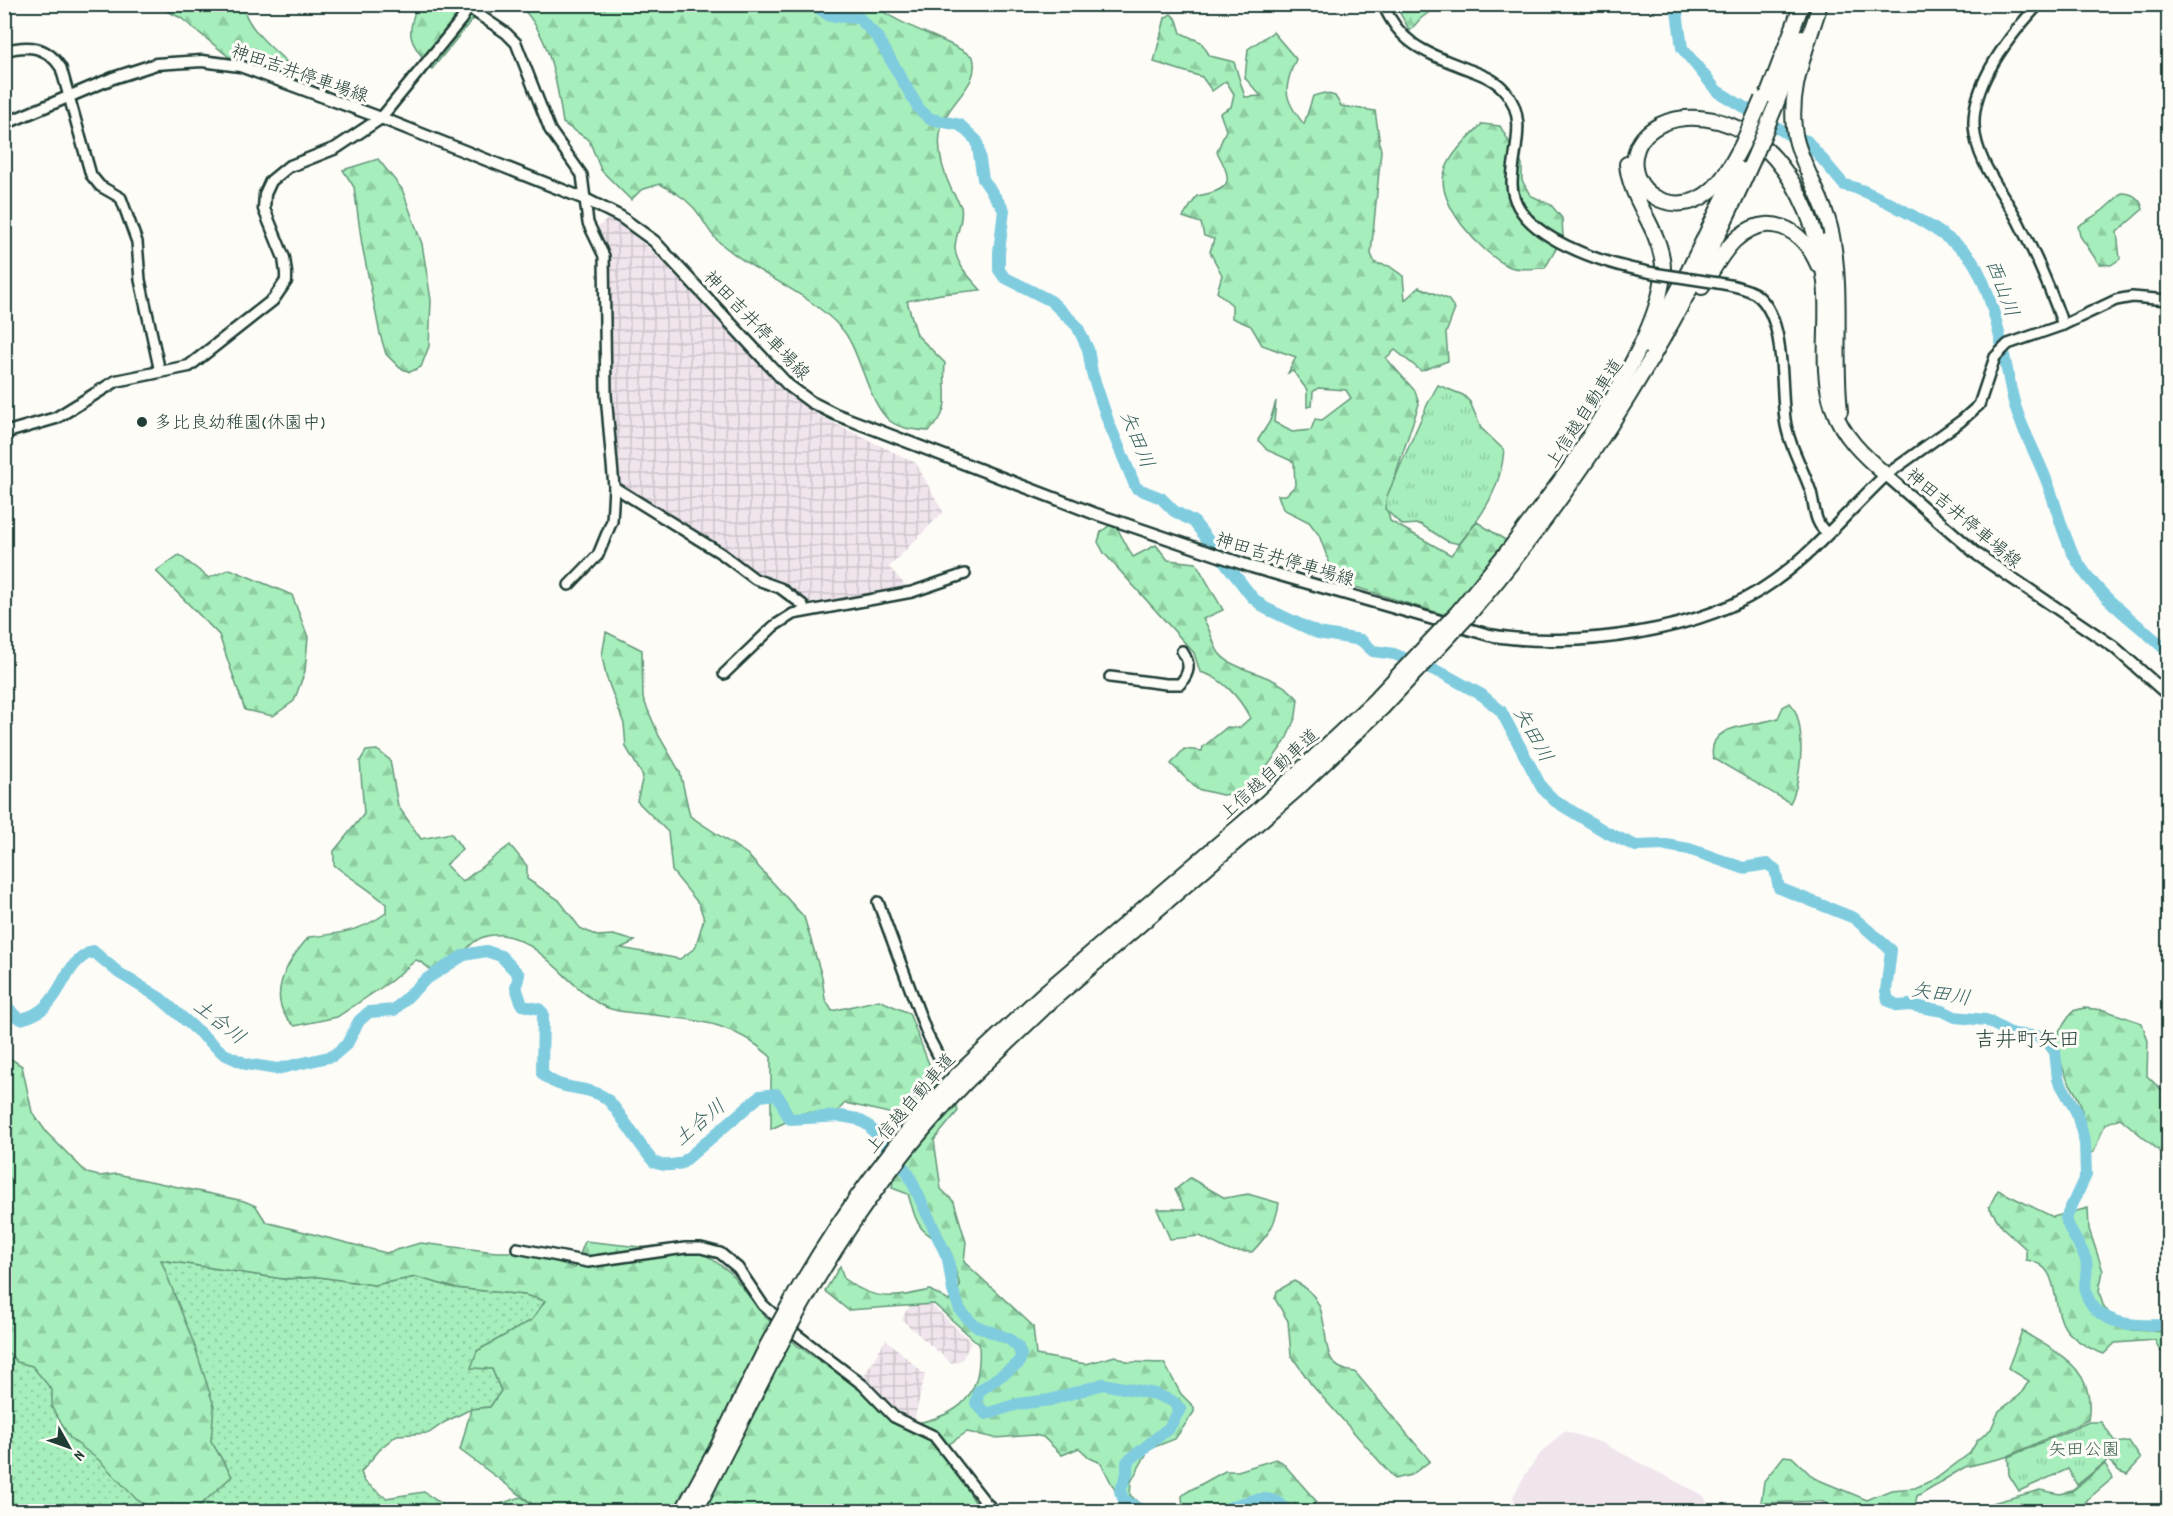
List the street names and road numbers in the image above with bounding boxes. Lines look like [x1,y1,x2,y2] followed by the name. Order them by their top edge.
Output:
[227,40,371,111] street label: 神田吉井停車場線
[696,266,814,387] street label: 神田吉井停車場線
[1541,355,1631,474] street label: 上信越自動車道
[1899,464,2026,576] street label: 神田吉井停車場線
[1212,528,1357,594] street label: 神田吉井停車場線
[1215,724,1326,827] street label: 上信越自動車道
[861,1049,963,1160] street label: 上信越自動車道

